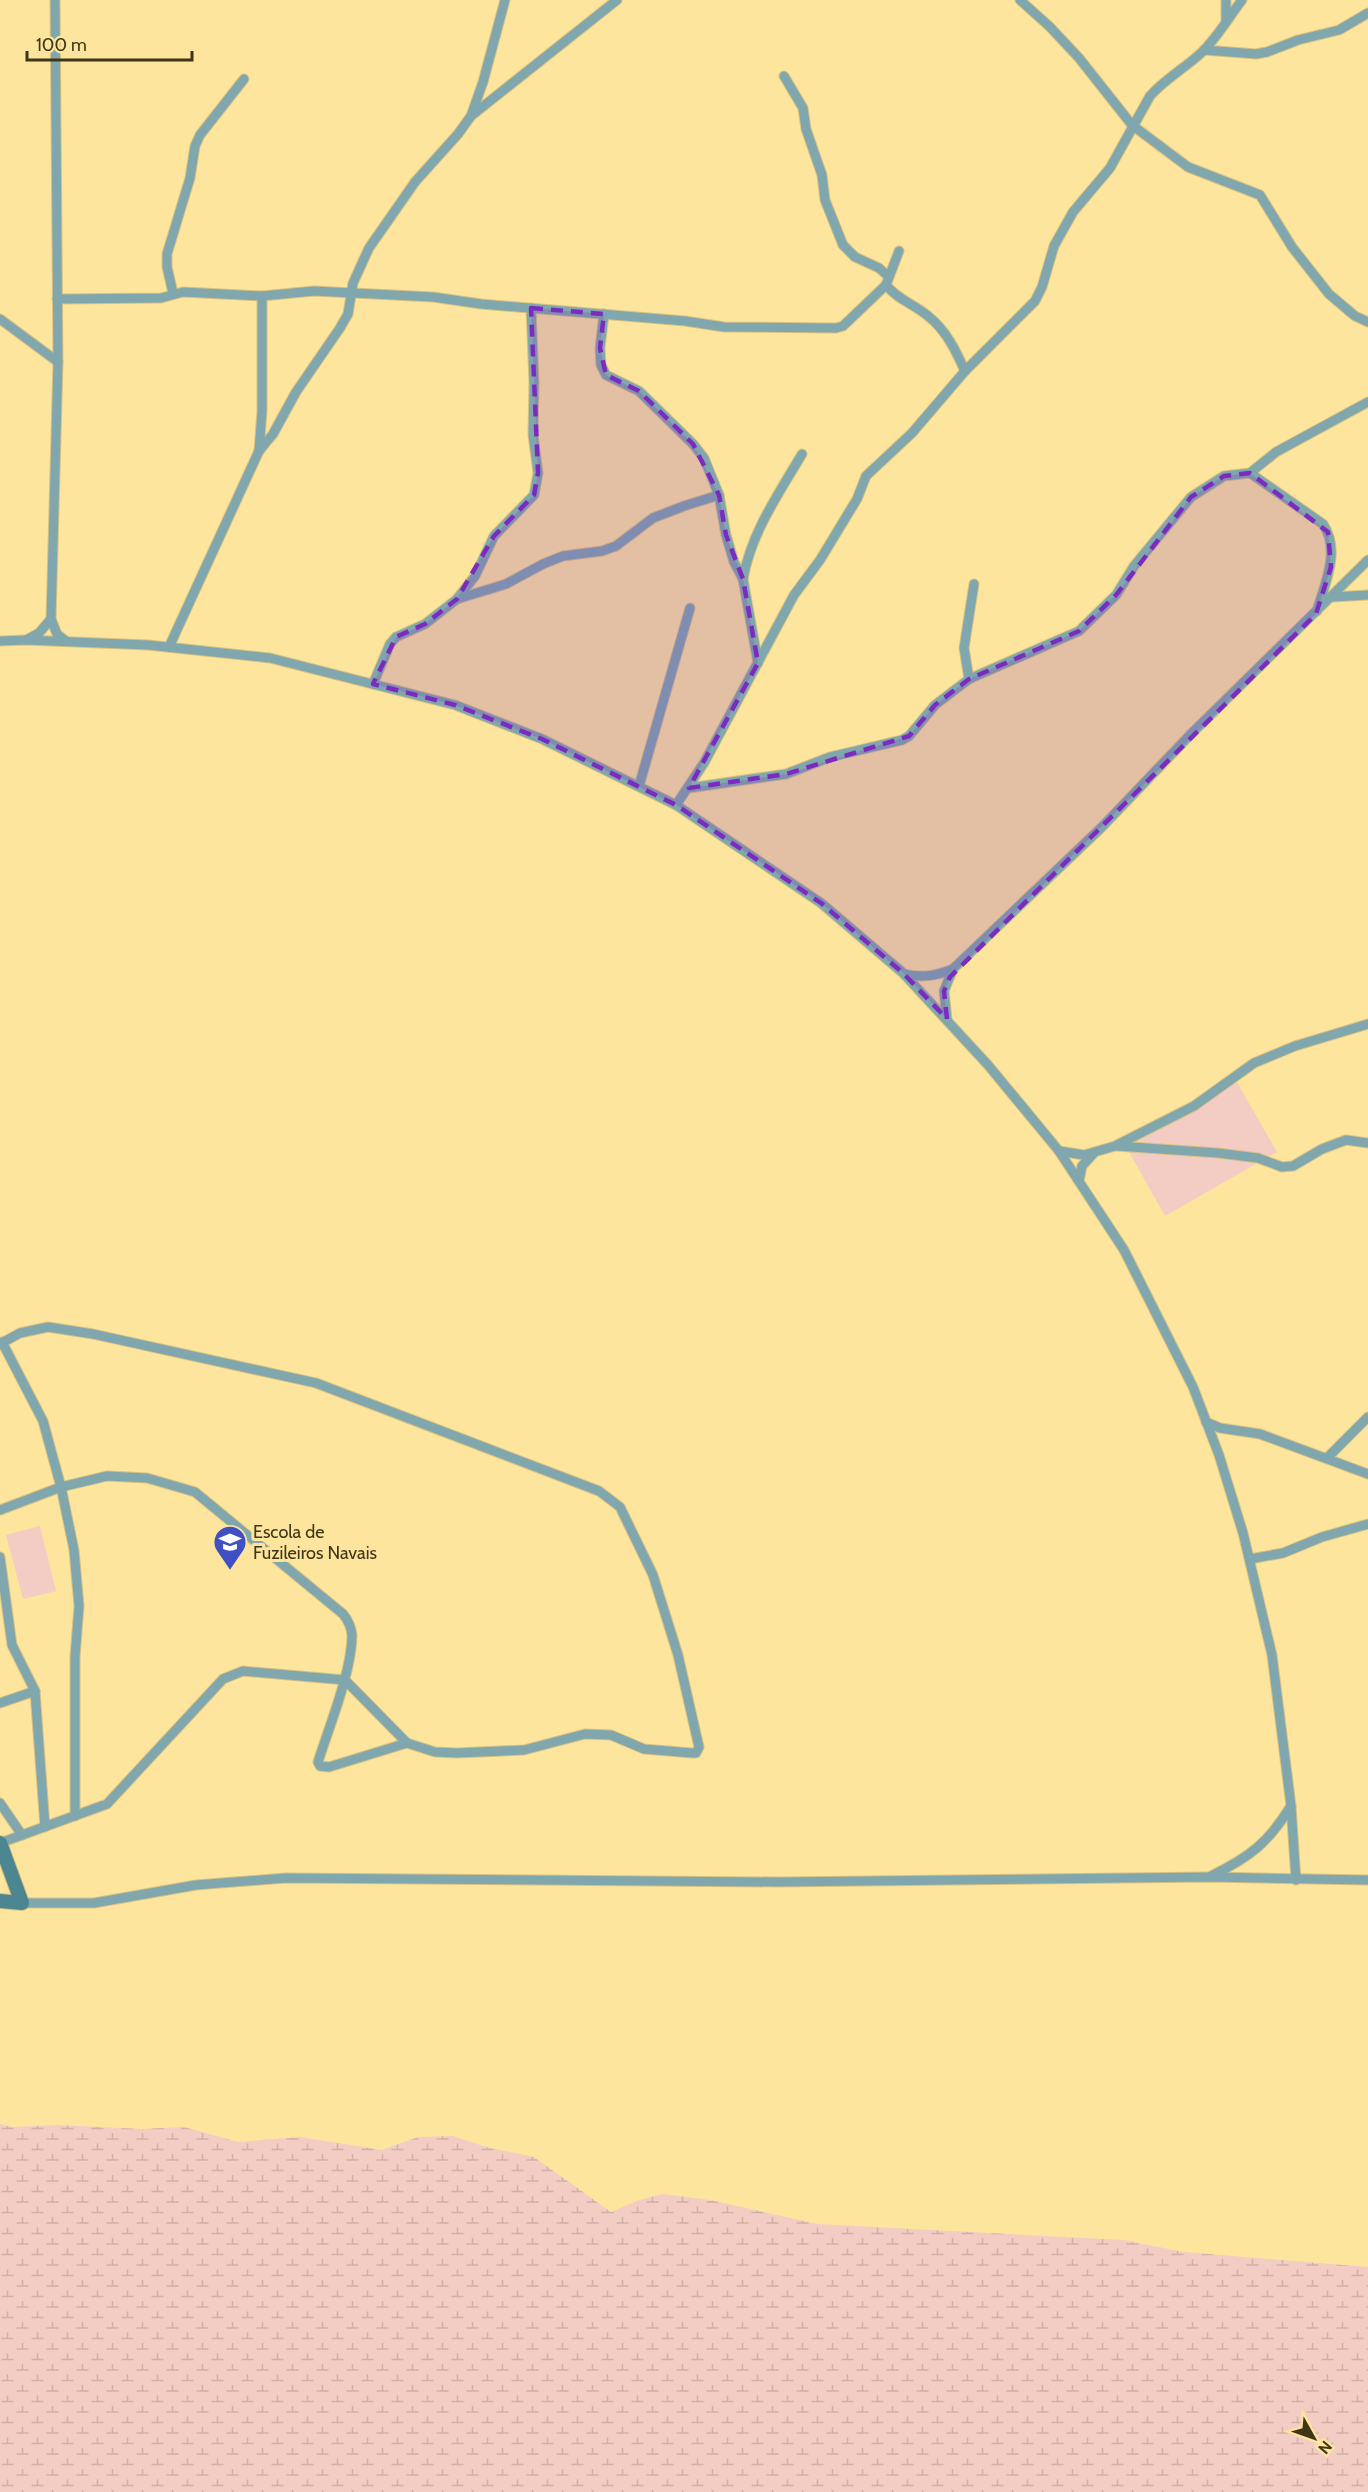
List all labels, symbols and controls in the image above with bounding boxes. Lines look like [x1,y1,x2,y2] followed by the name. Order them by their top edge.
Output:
[27,24,192,62] scale bar
[36,34,87,56] text: 100 m
[253,1521,377,1564] place label: Escola de Fuzileiros Navais
[212,1524,248,1571] school or university icon: Escola de Fuzileiros Navais
[1284,2408,1344,2468] north arrow
[1314,2437,1336,2458] text: N

